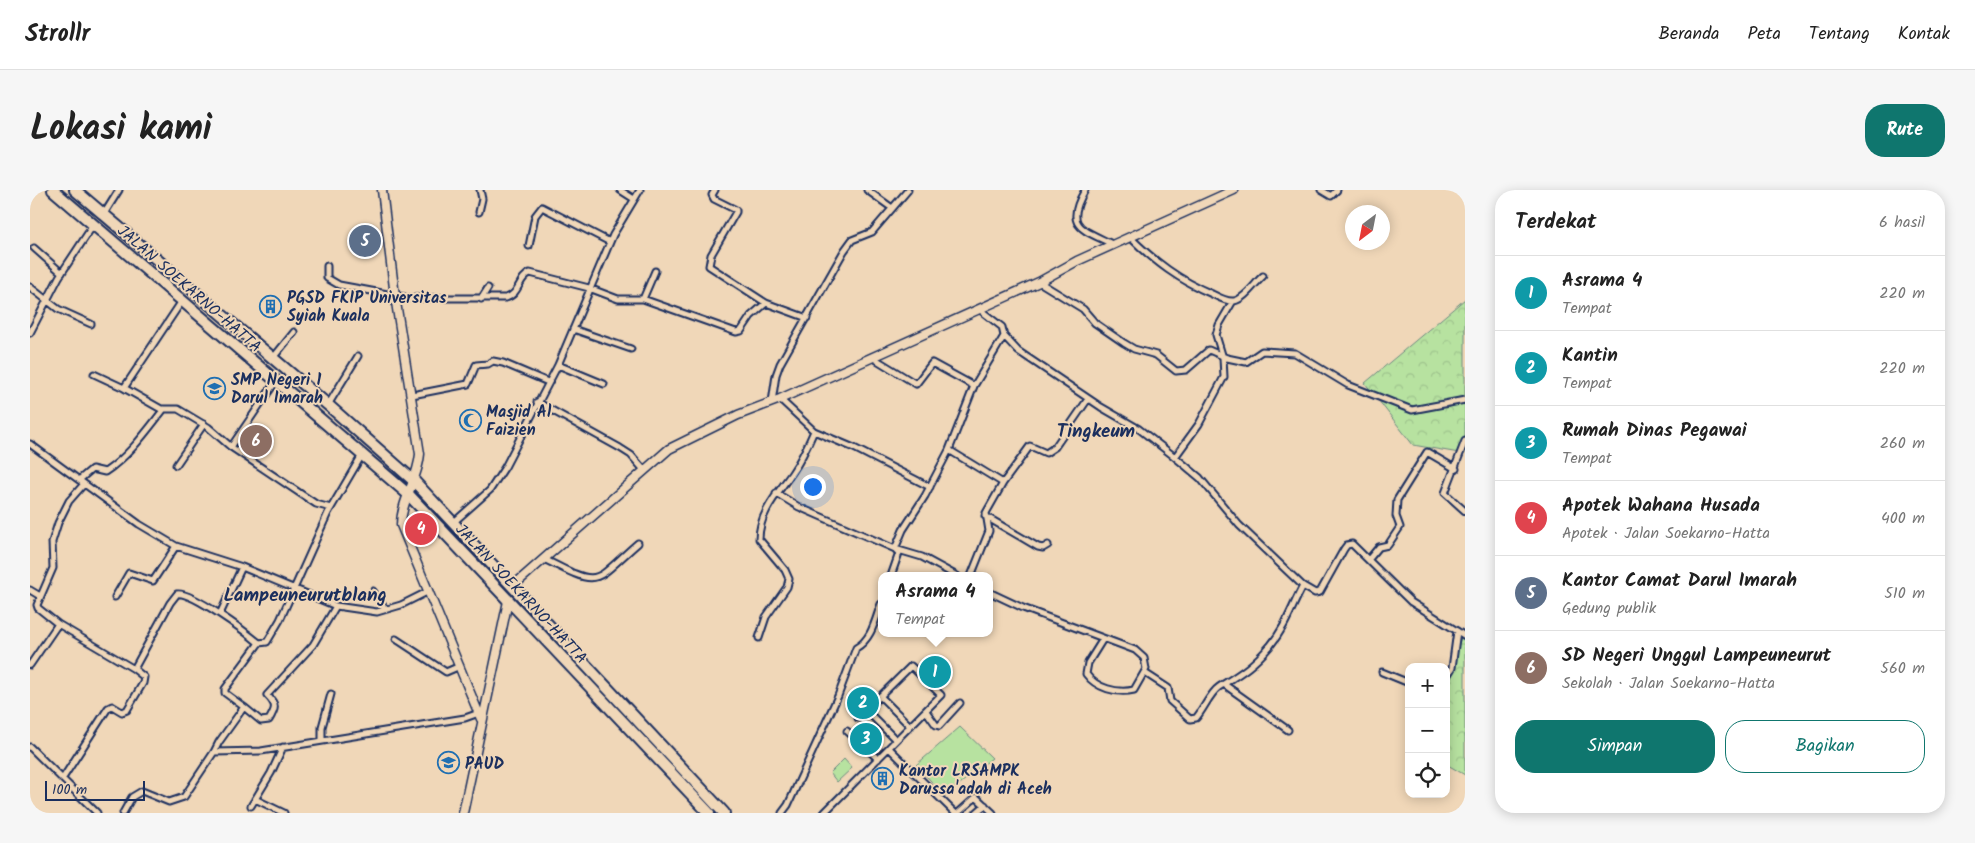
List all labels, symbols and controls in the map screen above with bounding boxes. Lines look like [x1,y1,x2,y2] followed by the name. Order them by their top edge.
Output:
[25,15,90,54] text: Strollr
[1659,20,1720,49] text: Beranda
[1748,20,1781,49] text: Peta
[1809,20,1870,49] text: Tentang
[1898,20,1950,49] text: Kontak
[30,102,212,158] text: Lokasi kami
[1865,104,1945,157] button: Rute
[1345,205,1390,250] north arrow
[1515,206,1596,239] text: Terdekat
[1879,210,1925,235] text: 6 hasil
[111,219,267,359] street label: JALAN SOEKARNO-HATTA
[349,222,381,260] pin: 5
[1562,266,1642,296] text: Asrama 4
[1529,281,1533,306] text: 1
[1879,281,1925,306] text: 220 m
[287,286,447,329] place label: PGSD FKIP Universitas Syiah Kuala
[259,294,283,318] building icon: PGSD FKIP Universitas Syiah Kuala
[1562,296,1612,321] text: Tempat
[1562,341,1618,371] text: Kantin
[1526,356,1536,381] text: 2
[1879,356,1925,381] text: 220 m
[231,368,323,411] place label: SMP Negeri 1 Darul Imarah
[1562,371,1612,396] text: Tempat
[203,376,227,400] school or university icon: SMP Negeri 1 Darul Imarah
[486,400,552,443] place label: Masjid Al Faizien
[458,408,482,432] mosque icon: Masjid Al Faizien
[1562,416,1747,446] text: Rumah Dinas Pegawai
[1057,417,1135,447] district label: Tingkeum
[240,422,272,460] pin: 6
[1527,431,1535,456] text: 3
[1880,431,1925,456] text: 260 m
[1562,446,1612,471] text: Tempat
[800,474,826,500] your location
[1562,491,1760,521] text: Apotek Wahana Husada
[1527,506,1535,531] text: 4
[1881,506,1925,531] text: 400 m
[405,510,437,548] pin: 4
[449,518,593,670] street label: JALAN SOEKARNO-HATTA
[1562,521,1770,546] text: Apotek · Jalan Soekarno-Hatta
[1562,566,1797,596] text: Kantor Camat Darul Imarah
[878,572,993,637] popup
[895,577,976,607] text: Asrama 4
[223,581,387,611] district label: Lampeuneurutblang
[1527,581,1535,606] text: 5
[1884,581,1925,606] text: 510 m
[1562,596,1656,621] text: Gedung publik
[895,607,945,632] text: Tempat
[1562,641,1831,671] text: SD Negeri Unggul Lampeuneurut
[919,653,951,691] pin: 1
[1527,656,1535,681] text: 6
[1880,656,1925,681] text: 560 m
[1405,663,1450,798] map controls
[1405,663,1450,708] button: +
[1562,671,1775,696] text: Sekolah · Jalan Soekarno-Hatta
[847,684,879,722] pin: 2
[1405,708,1450,753] button: −
[850,720,882,758] pin: 3
[1515,720,1715,773] button: Simpan
[1725,720,1925,773] button: Bagikan
[437,751,461,775] school or university icon: PAUD
[465,752,504,777] place label: PAUD
[1405,753,1450,798] button: locate
[899,759,1052,802] place label: Kantor LRSAMPK Darussa'adah di Aceh
[871,767,895,791] building icon: Kantor LRSAMPK Darussa'adah di Aceh
[45,778,145,801] scale bar
[52,779,87,801] text: 100 m

